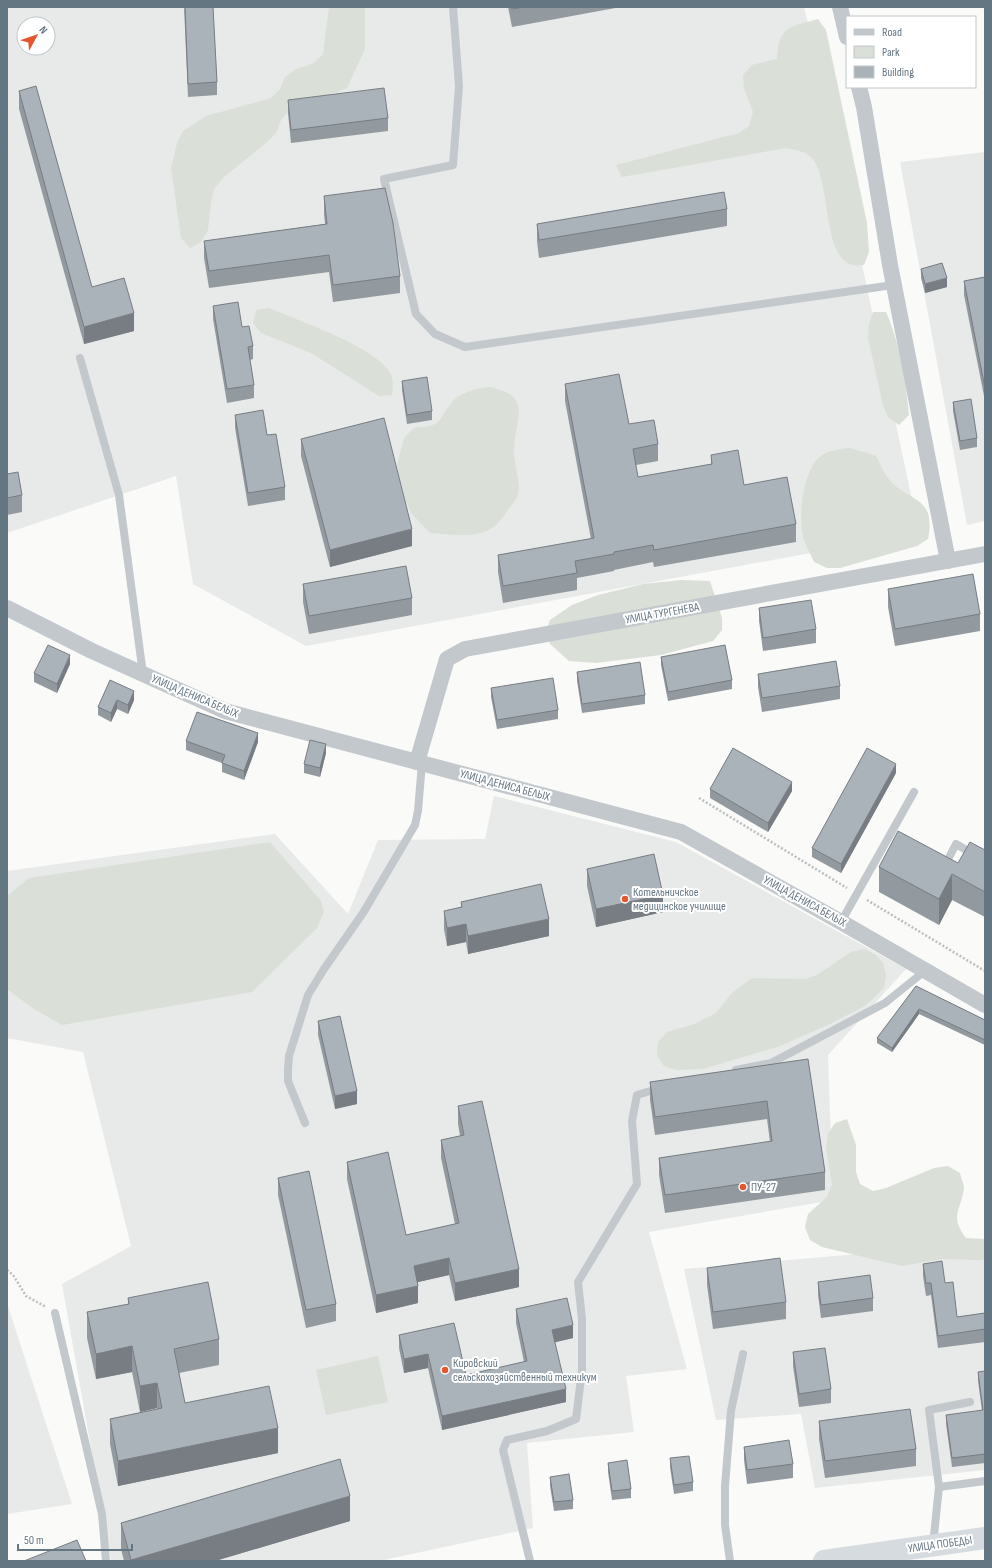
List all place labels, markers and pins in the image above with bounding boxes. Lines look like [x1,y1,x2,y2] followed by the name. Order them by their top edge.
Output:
[633,885,726,914] place label: Котельничское медицинское училище
[620,894,630,904] marker: Котельничское медицинское училище
[751,1180,776,1195] place label: ПУ-27
[738,1182,748,1192] marker: ПУ-27
[453,1356,597,1385] place label: Кировский сельскохозяйственный техникум
[440,1365,450,1375] marker: Кировский сельскохозяйственный техникум

